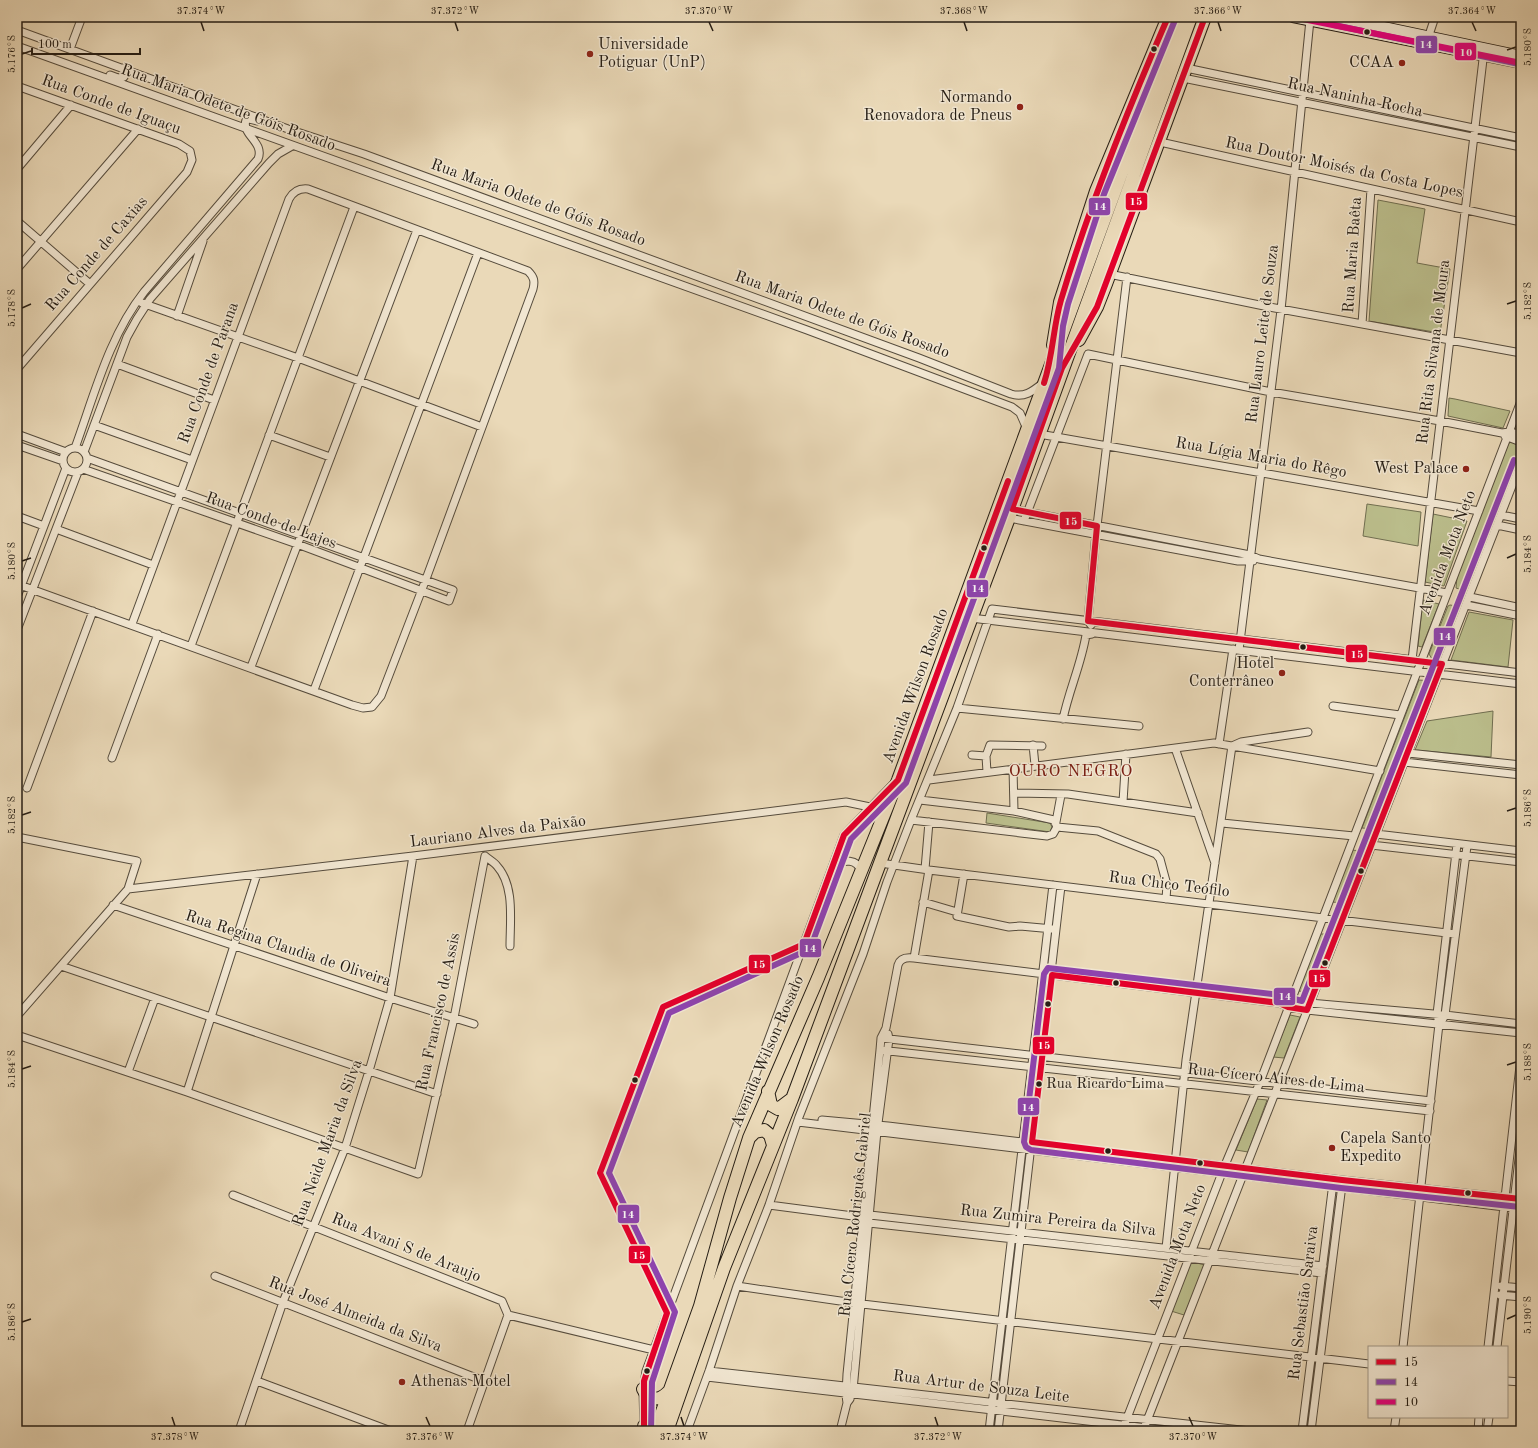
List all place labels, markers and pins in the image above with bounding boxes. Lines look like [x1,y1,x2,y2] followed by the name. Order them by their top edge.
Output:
[1362,27,1372,37] unlabelled marker
[598,37,706,71] place label: Universidade Potiguar (UnP)
[1149,44,1159,54] unlabelled marker
[585,49,595,59] marker: Universidade Potiguar (UnP)
[1349,55,1394,71] place label: CCAA
[1397,58,1407,68] marker: CCAA
[864,90,1012,124] place label: Normando Renovadora de Pneus
[1015,102,1025,112] marker: Normando Renovadora de Pneus
[1373,461,1458,477] place label: West Palace
[1461,464,1471,474] marker: West Palace
[979,543,989,553] unlabelled marker
[1298,642,1308,652] unlabelled marker
[1189,656,1274,690] place label: Hotel Conterrâneo
[1277,668,1287,678] marker: Hotel Conterrâneo
[1356,866,1366,876] unlabelled marker
[1320,958,1330,968] unlabelled marker
[1111,978,1121,988] unlabelled marker
[1043,999,1053,1009] unlabelled marker
[630,1075,640,1085] unlabelled marker
[1046,1077,1165,1092] place label: Rua Ricardo Lima
[1034,1079,1044,1089] marker: Rua Ricardo Lima
[1340,1131,1431,1165] place label: Capela Santo Expedito
[1327,1143,1337,1153] marker: Capela Santo Expedito
[1103,1146,1113,1156] unlabelled marker
[1195,1158,1205,1168] unlabelled marker
[1463,1188,1473,1198] unlabelled marker
[642,1366,652,1376] unlabelled marker
[410,1374,510,1390] place label: Athenas Motel
[397,1377,407,1387] marker: Athenas Motel

